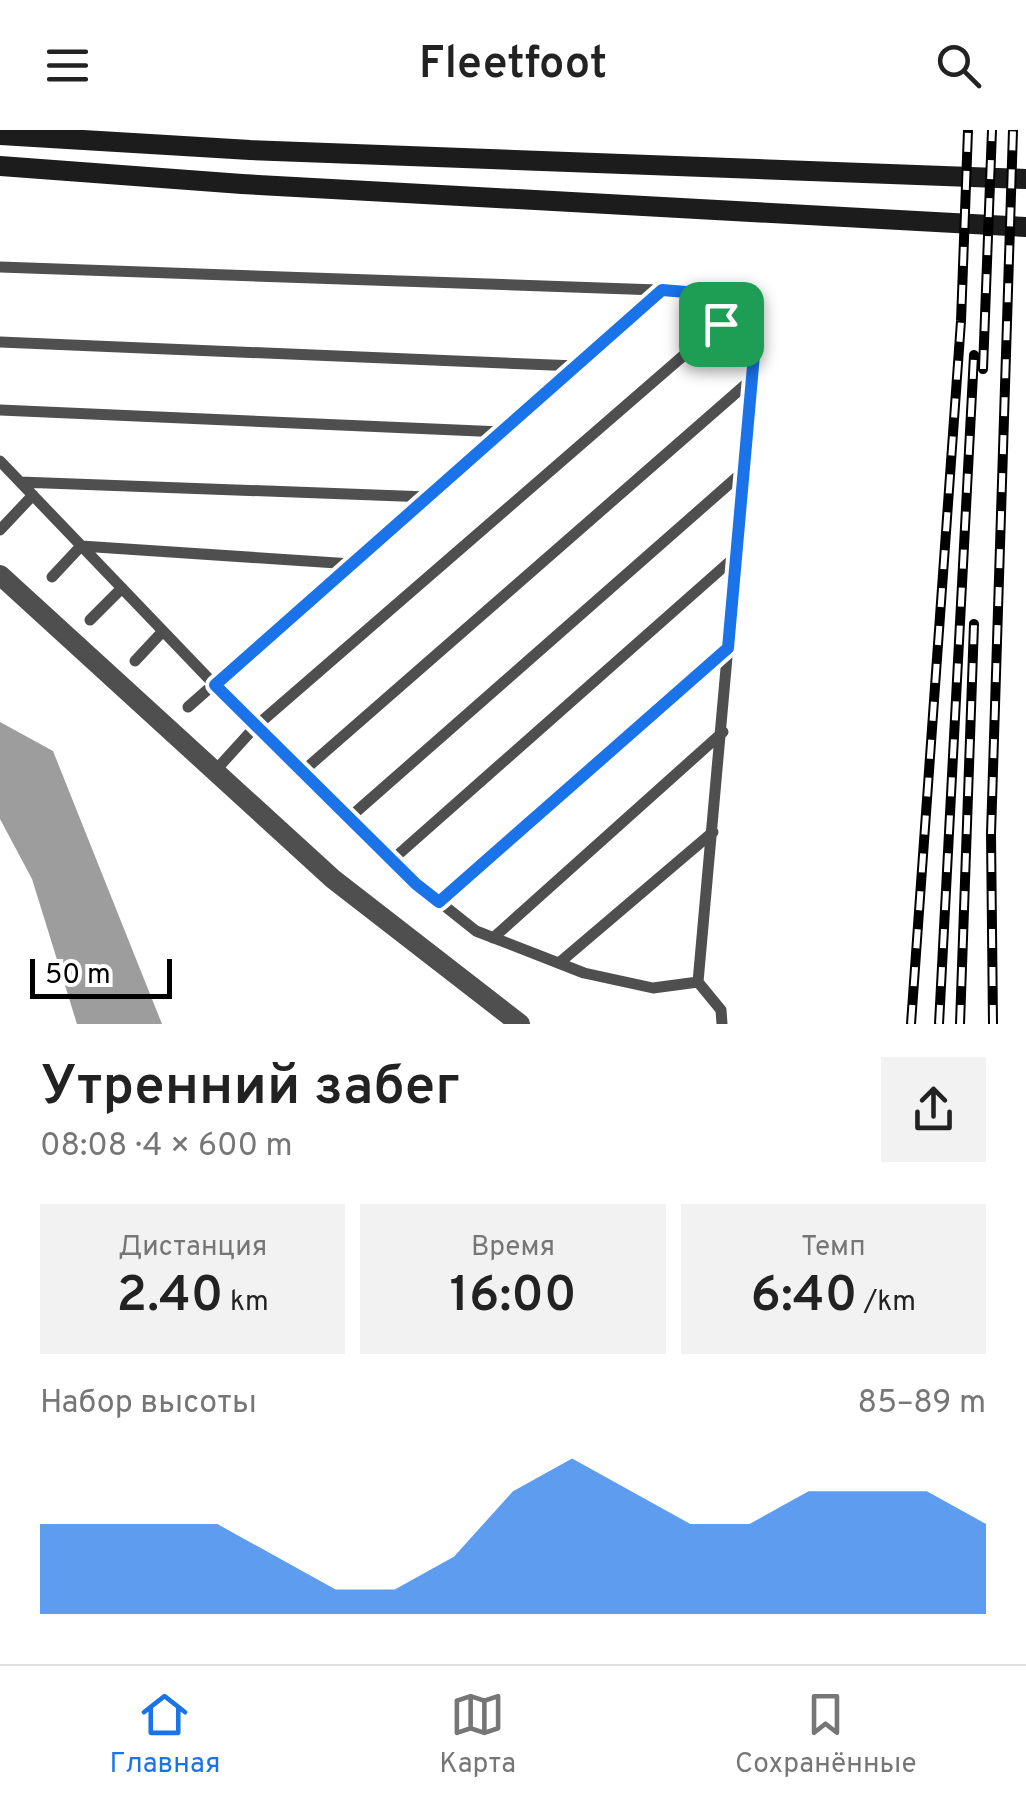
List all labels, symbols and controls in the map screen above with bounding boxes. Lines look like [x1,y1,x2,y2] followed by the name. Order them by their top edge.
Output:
[419,37,607,94] text: Fleetfoot
[40,38,95,93] icon: menu
[931,38,986,93] icon: search
[679,282,764,367] pin
[694,297,749,352] icon: arrive
[30,954,172,998] scale bar
[45,958,111,994] text: 50 m
[40,1054,460,1124] text: Утренний забег
[881,1057,986,1162] button: share
[40,1127,293,1167] text: 08:08 · 4 × 600 m
[118,1230,267,1266] text: Дистанция
[471,1230,555,1266] text: Время
[801,1230,866,1266] text: Темп
[117,1266,223,1329] text: 2.40
[449,1266,577,1329] text: 16:00
[751,1266,857,1329] text: 6:40
[223,1285,269,1321] text: km
[857,1285,916,1321] text: /km
[40,1384,257,1424] text: Набор высоты
[858,1384,986,1424] text: 85–89 m
[109,1687,220,1783] tab: Главная
[439,1687,516,1783] tab: Карта
[735,1687,917,1783] tab: Сохранённые

